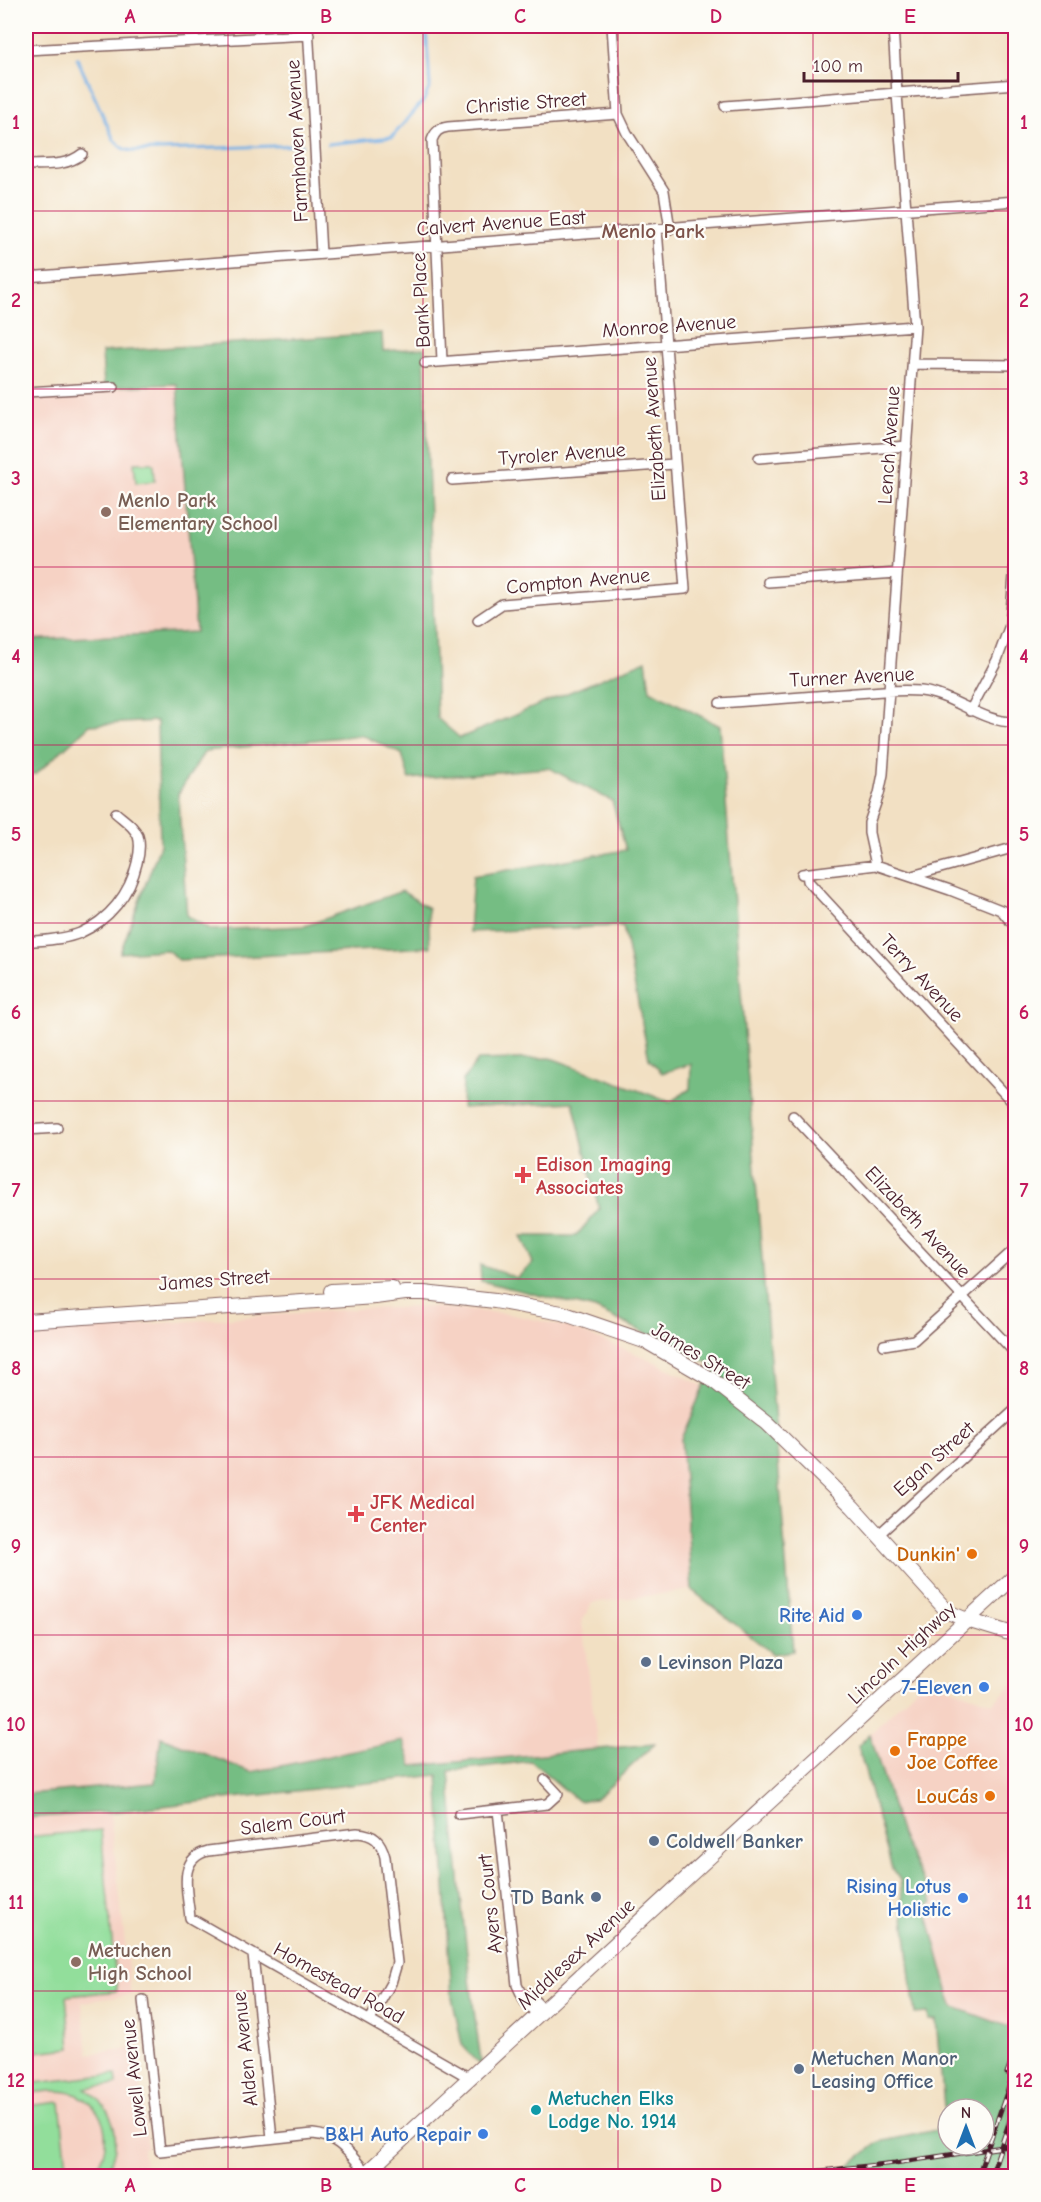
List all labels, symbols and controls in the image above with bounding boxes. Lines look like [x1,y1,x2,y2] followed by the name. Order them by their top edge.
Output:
[124,5,136,28] text: A
[320,5,332,28] text: B
[514,5,526,28] text: C
[710,5,722,28] text: D
[904,5,916,28] text: E
[804,45,958,83] scale bar
[813,56,863,77] text: 100 m
[281,59,313,223] street label: Farmhaven Avenue
[465,87,588,119] street label: Christie Street
[12,111,20,134] text: 1
[1020,111,1028,134] text: 1
[416,206,588,240] street label: Calvert Avenue East
[602,219,705,243] district label: Menlo Park
[407,252,435,348] street label: Bank Place
[11,289,21,312] text: 2
[1019,289,1029,312] text: 2
[601,310,737,342] street label: Monroe Avenue
[637,356,671,502] street label: Elizabeth Avenue
[873,385,905,505] street label: Lench Avenue
[498,438,626,470] street label: Tyroler Avenue
[11,467,21,490] text: 3
[1019,467,1029,490] text: 3
[118,489,278,535] place label: Menlo Park Elementary School
[99,505,113,519] marker: Menlo Park Elementary School
[505,563,651,599] street label: Compton Avenue
[11,645,21,668] text: 4
[1019,645,1029,668] text: 4
[789,662,915,692] street label: Turner Avenue
[11,823,21,846] text: 5
[1019,823,1029,846] text: 5
[876,929,968,1027] street label: Terry Avenue
[11,1001,21,1024] text: 6
[1019,1001,1029,1024] text: 6
[536,1153,672,1199] place label: Edison Imaging Associates
[860,1161,976,1283] street label: Elizabeth Avenue
[514,1166,532,1184] marker: Edison Imaging Associates
[12,1179,21,1202] text: 7
[1020,1179,1029,1202] text: 7
[158,1265,271,1295] street label: James Street
[647,1318,756,1395] street label: James Street
[11,1357,21,1380] text: 8
[1019,1357,1029,1380] text: 8
[889,1416,980,1501] street label: Egan Street
[370,1491,475,1537] place label: JFK Medical Center
[347,1505,365,1523] marker: JFK Medical Center
[11,1535,21,1558] text: 9
[1019,1535,1029,1558] text: 9
[897,1543,960,1566] place label: Dunkin'
[965,1547,979,1561] marker: Dunkin'
[843,1597,961,1709] street label: Lincoln Highway
[779,1604,845,1627] place label: Rite Aid
[850,1608,864,1622] marker: Rite Aid
[658,1651,783,1674] place label: Levinson Plaza
[639,1655,653,1669] marker: Levinson Plaza
[901,1676,972,1699] place label: 7-Eleven
[977,1680,991,1694] marker: 7-Eleven
[6,1713,26,1736] text: 10
[1014,1713,1034,1736] text: 10
[907,1728,998,1774] place label: Frappe Joe Coffee
[888,1744,902,1758] marker: Frappe Joe Coffee
[916,1785,978,1808] place label: LouCás
[983,1789,997,1803] marker: LouCás
[239,1804,348,1840] street label: Salem Court
[666,1830,803,1853] place label: Coldwell Banker
[647,1834,661,1848] marker: Coldwell Banker
[473,1852,507,1955] street label: Ayers Court
[846,1875,952,1921] place label: Rising Lotus Holistic
[511,1886,584,1909] place label: TD Bank
[589,1890,603,1904] marker: TD Bank
[8,1891,24,1914] text: 11
[956,1891,970,1905] marker: Rising Lotus Holistic
[1016,1891,1032,1914] text: 11
[512,1894,640,2014] street label: Middlesex Avenue
[270,1938,408,2028] street label: Homestead Road
[88,1939,192,1985] place label: Metuchen High School
[69,1955,83,1969] marker: Metuchen High School
[228,1990,262,2108] street label: Alden Avenue
[116,2018,152,2138] street label: Lowell Avenue
[811,2047,957,2093] place label: Metuchen Manor Leasing Office
[792,2062,806,2076] marker: Metuchen Manor Leasing Office
[7,2069,25,2092] text: 12
[1015,2069,1033,2092] text: 12
[548,2087,676,2133] place label: Metuchen Elks Lodge No. 1914
[936,2097,996,2157] north arrow
[529,2103,543,2117] marker: Metuchen Elks Lodge No. 1914
[961,2104,971,2122] text: N
[325,2123,471,2146] place label: B&H Auto Repair
[476,2127,490,2141] marker: B&H Auto Repair
[124,2174,136,2197] text: A
[320,2174,332,2197] text: B
[514,2174,526,2197] text: C
[710,2174,722,2197] text: D
[904,2174,916,2197] text: E

